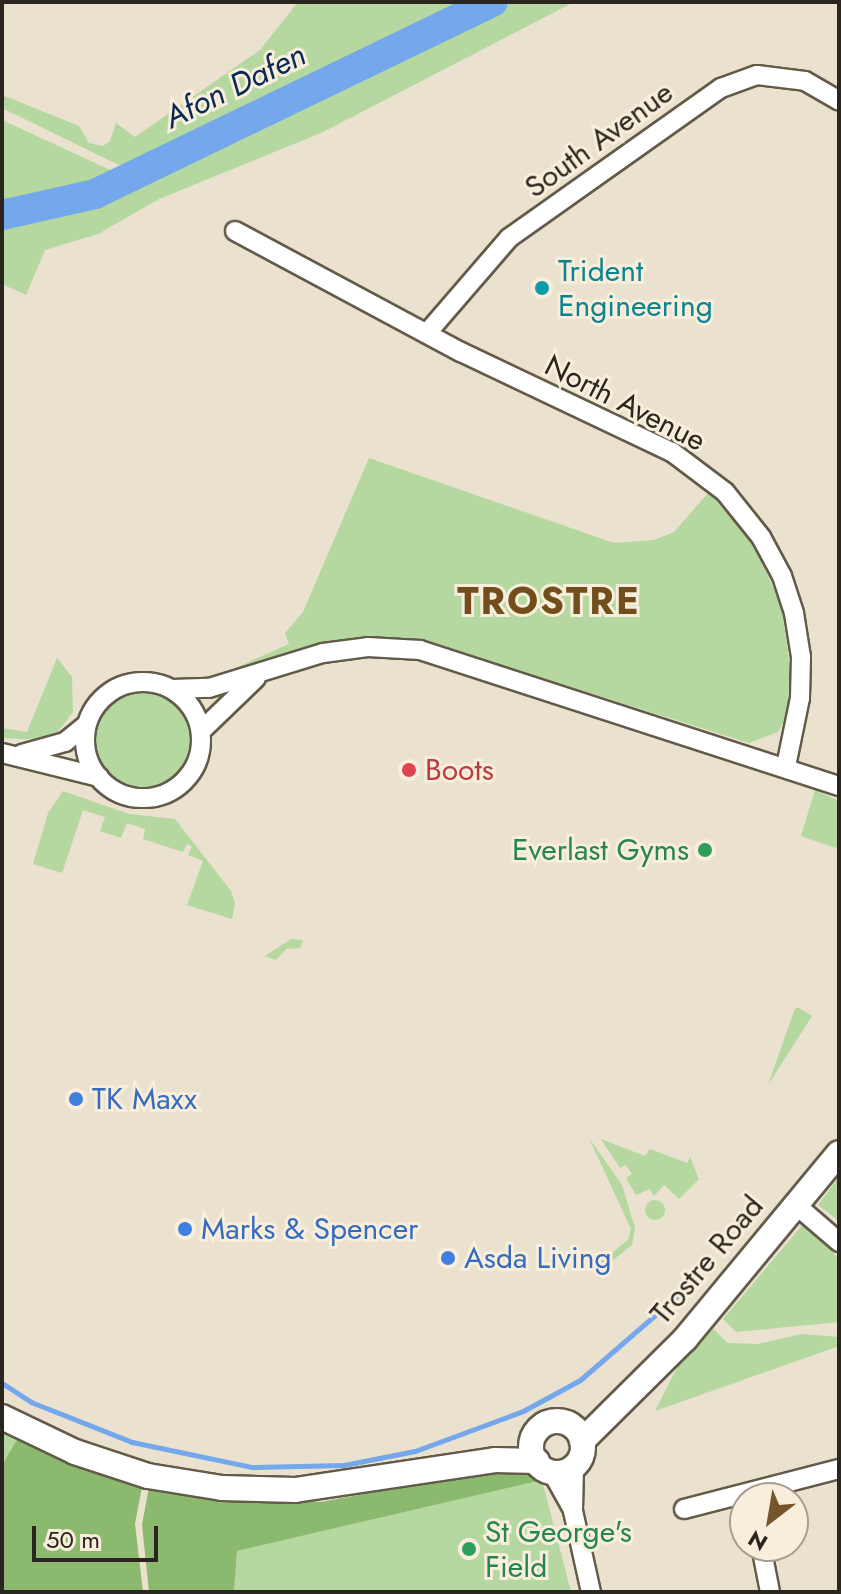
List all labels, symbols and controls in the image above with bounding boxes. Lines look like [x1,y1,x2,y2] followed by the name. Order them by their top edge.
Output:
[158,35,312,137] water label: Afon Dafen
[518,74,680,206] street label: South Avenue
[558,253,713,324] place label: Trident Engineering
[533,279,551,297] marker: Trident Engineering
[539,347,711,459] street label: North Avenue
[457,578,641,624] district label: TROSTRE
[425,752,494,788] place label: Boots
[400,761,418,779] marker: Boots
[512,832,689,868] place label: Everlast Gyms
[696,841,714,859] marker: Everlast Gyms
[92,1081,197,1117] place label: TK Maxx
[67,1090,85,1108] marker: TK Maxx
[643,1189,771,1331] street label: Trostre Road
[201,1211,418,1247] place label: Marks & Spencer
[176,1220,194,1238] marker: Marks & Spencer
[464,1240,612,1276] place label: Asda Living
[439,1249,457,1267] marker: Asda Living
[729,1482,809,1562] north arrow
[36,1510,162,1560] scale bar
[485,1514,632,1584] place label: St George's Field
[46,1522,100,1557] text: 50 m
[742,1523,773,1559] text: N
[460,1540,478,1558] marker: St George's Field

